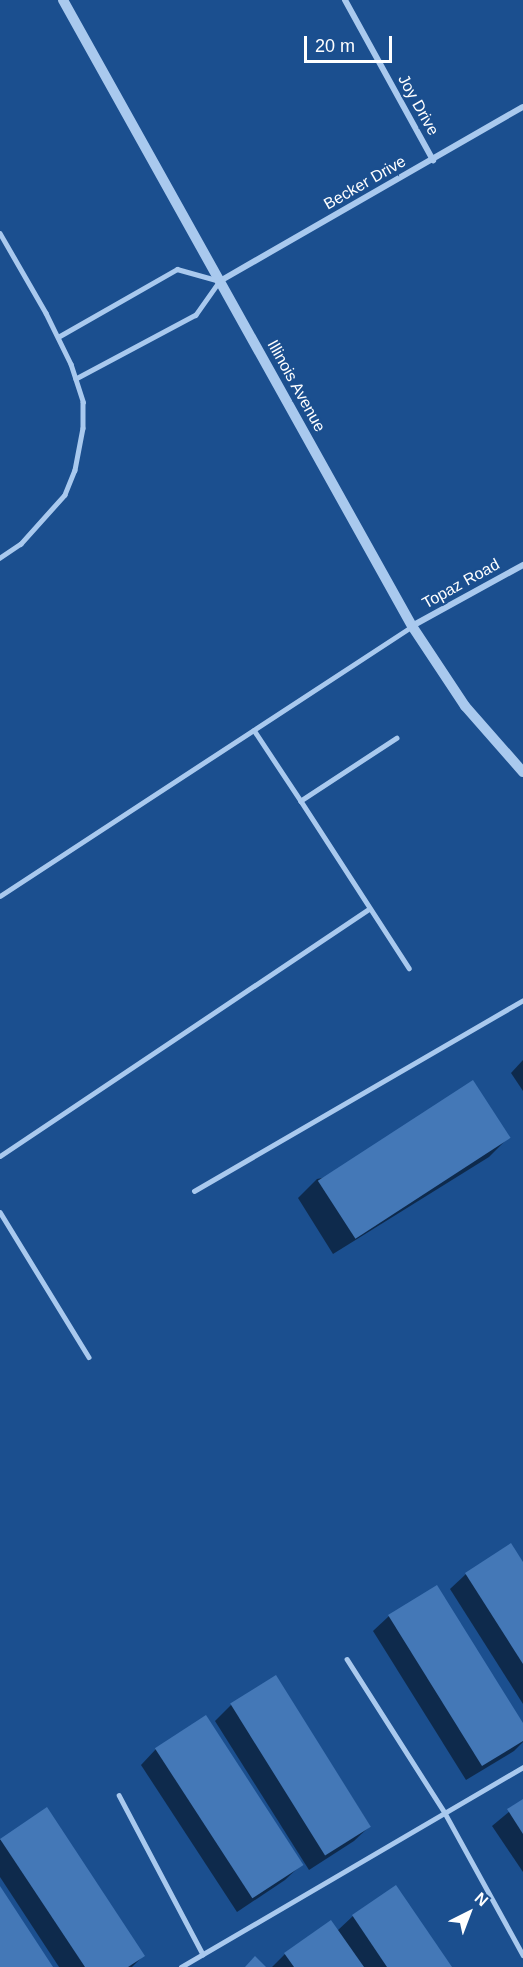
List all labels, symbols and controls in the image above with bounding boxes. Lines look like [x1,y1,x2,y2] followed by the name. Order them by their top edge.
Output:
[307,24,396,62] scale bar
[315,36,355,56] text: 20 m
[393,71,443,139] street label: Joy Drive
[321,152,409,214] street label: Becker Drive
[263,336,329,436] street label: Illinois Avenue
[419,555,503,613] street label: Topaz Road
[439,1883,499,1943] north arrow
[471,1889,491,1909] text: N

